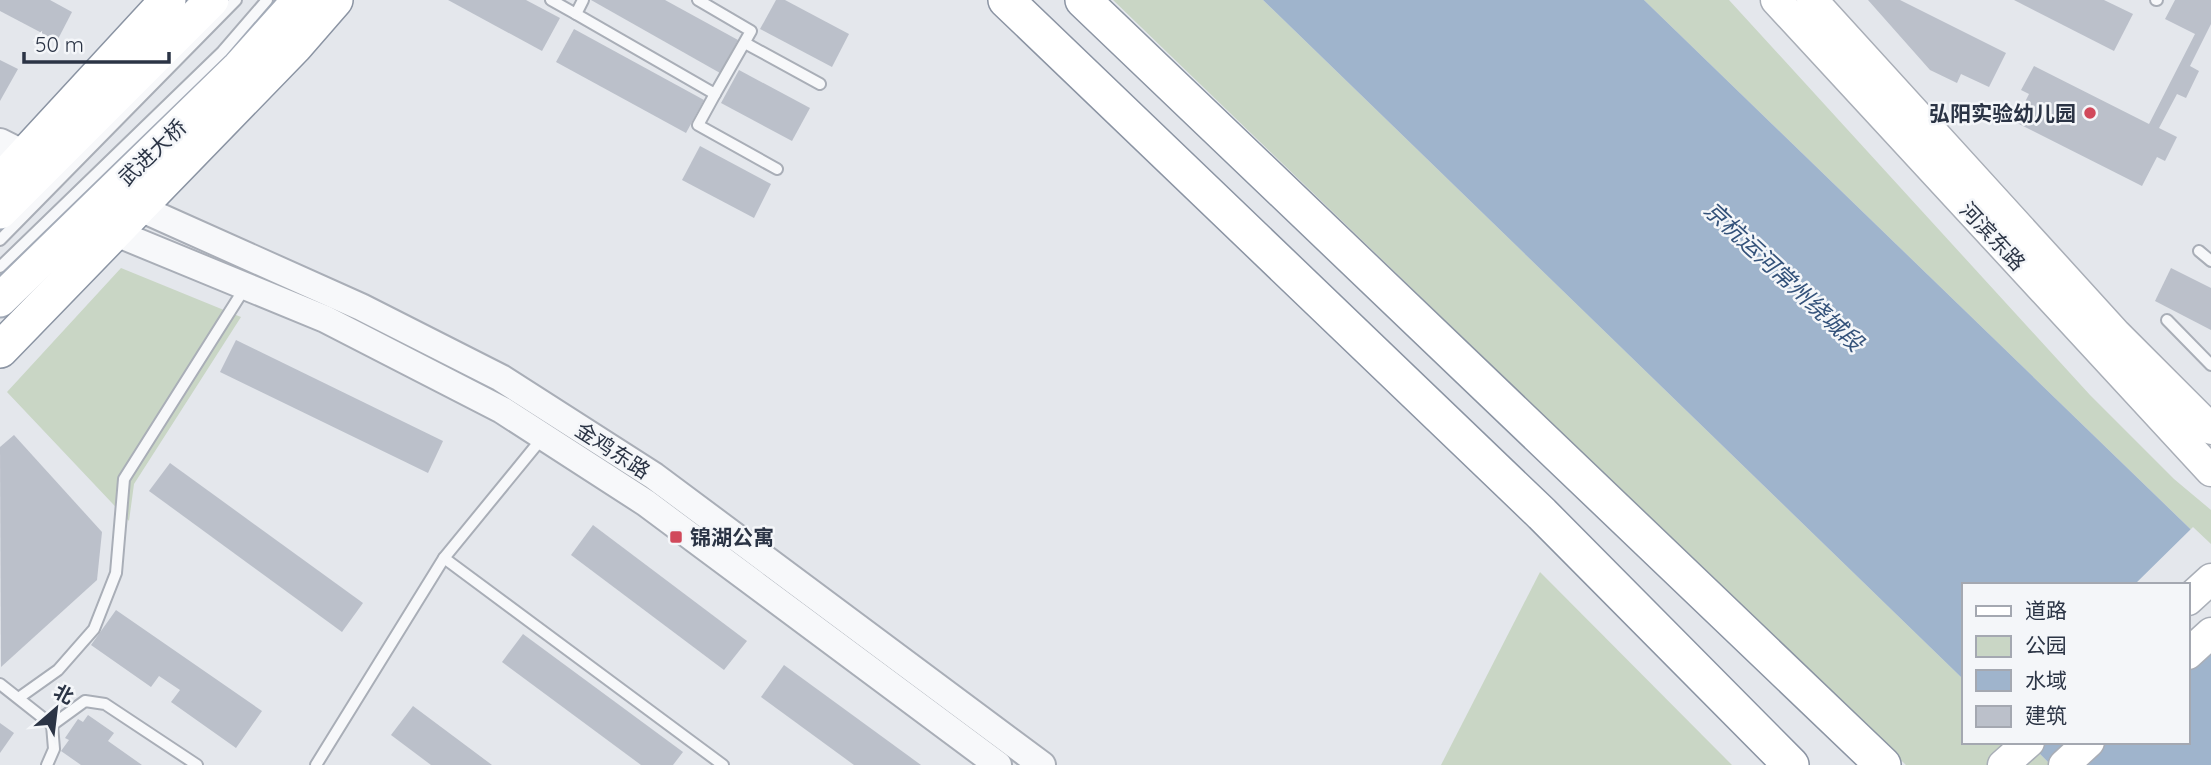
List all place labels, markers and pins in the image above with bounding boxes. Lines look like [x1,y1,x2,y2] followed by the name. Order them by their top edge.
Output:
[1929,100,2076,126] place label: 弘阳实验幼儿园
[2082,105,2098,121] marker: 弘阳实验幼儿园
[690,524,774,550] place label: 锦湖公寓
[668,529,684,545] marker: 锦湖公寓

